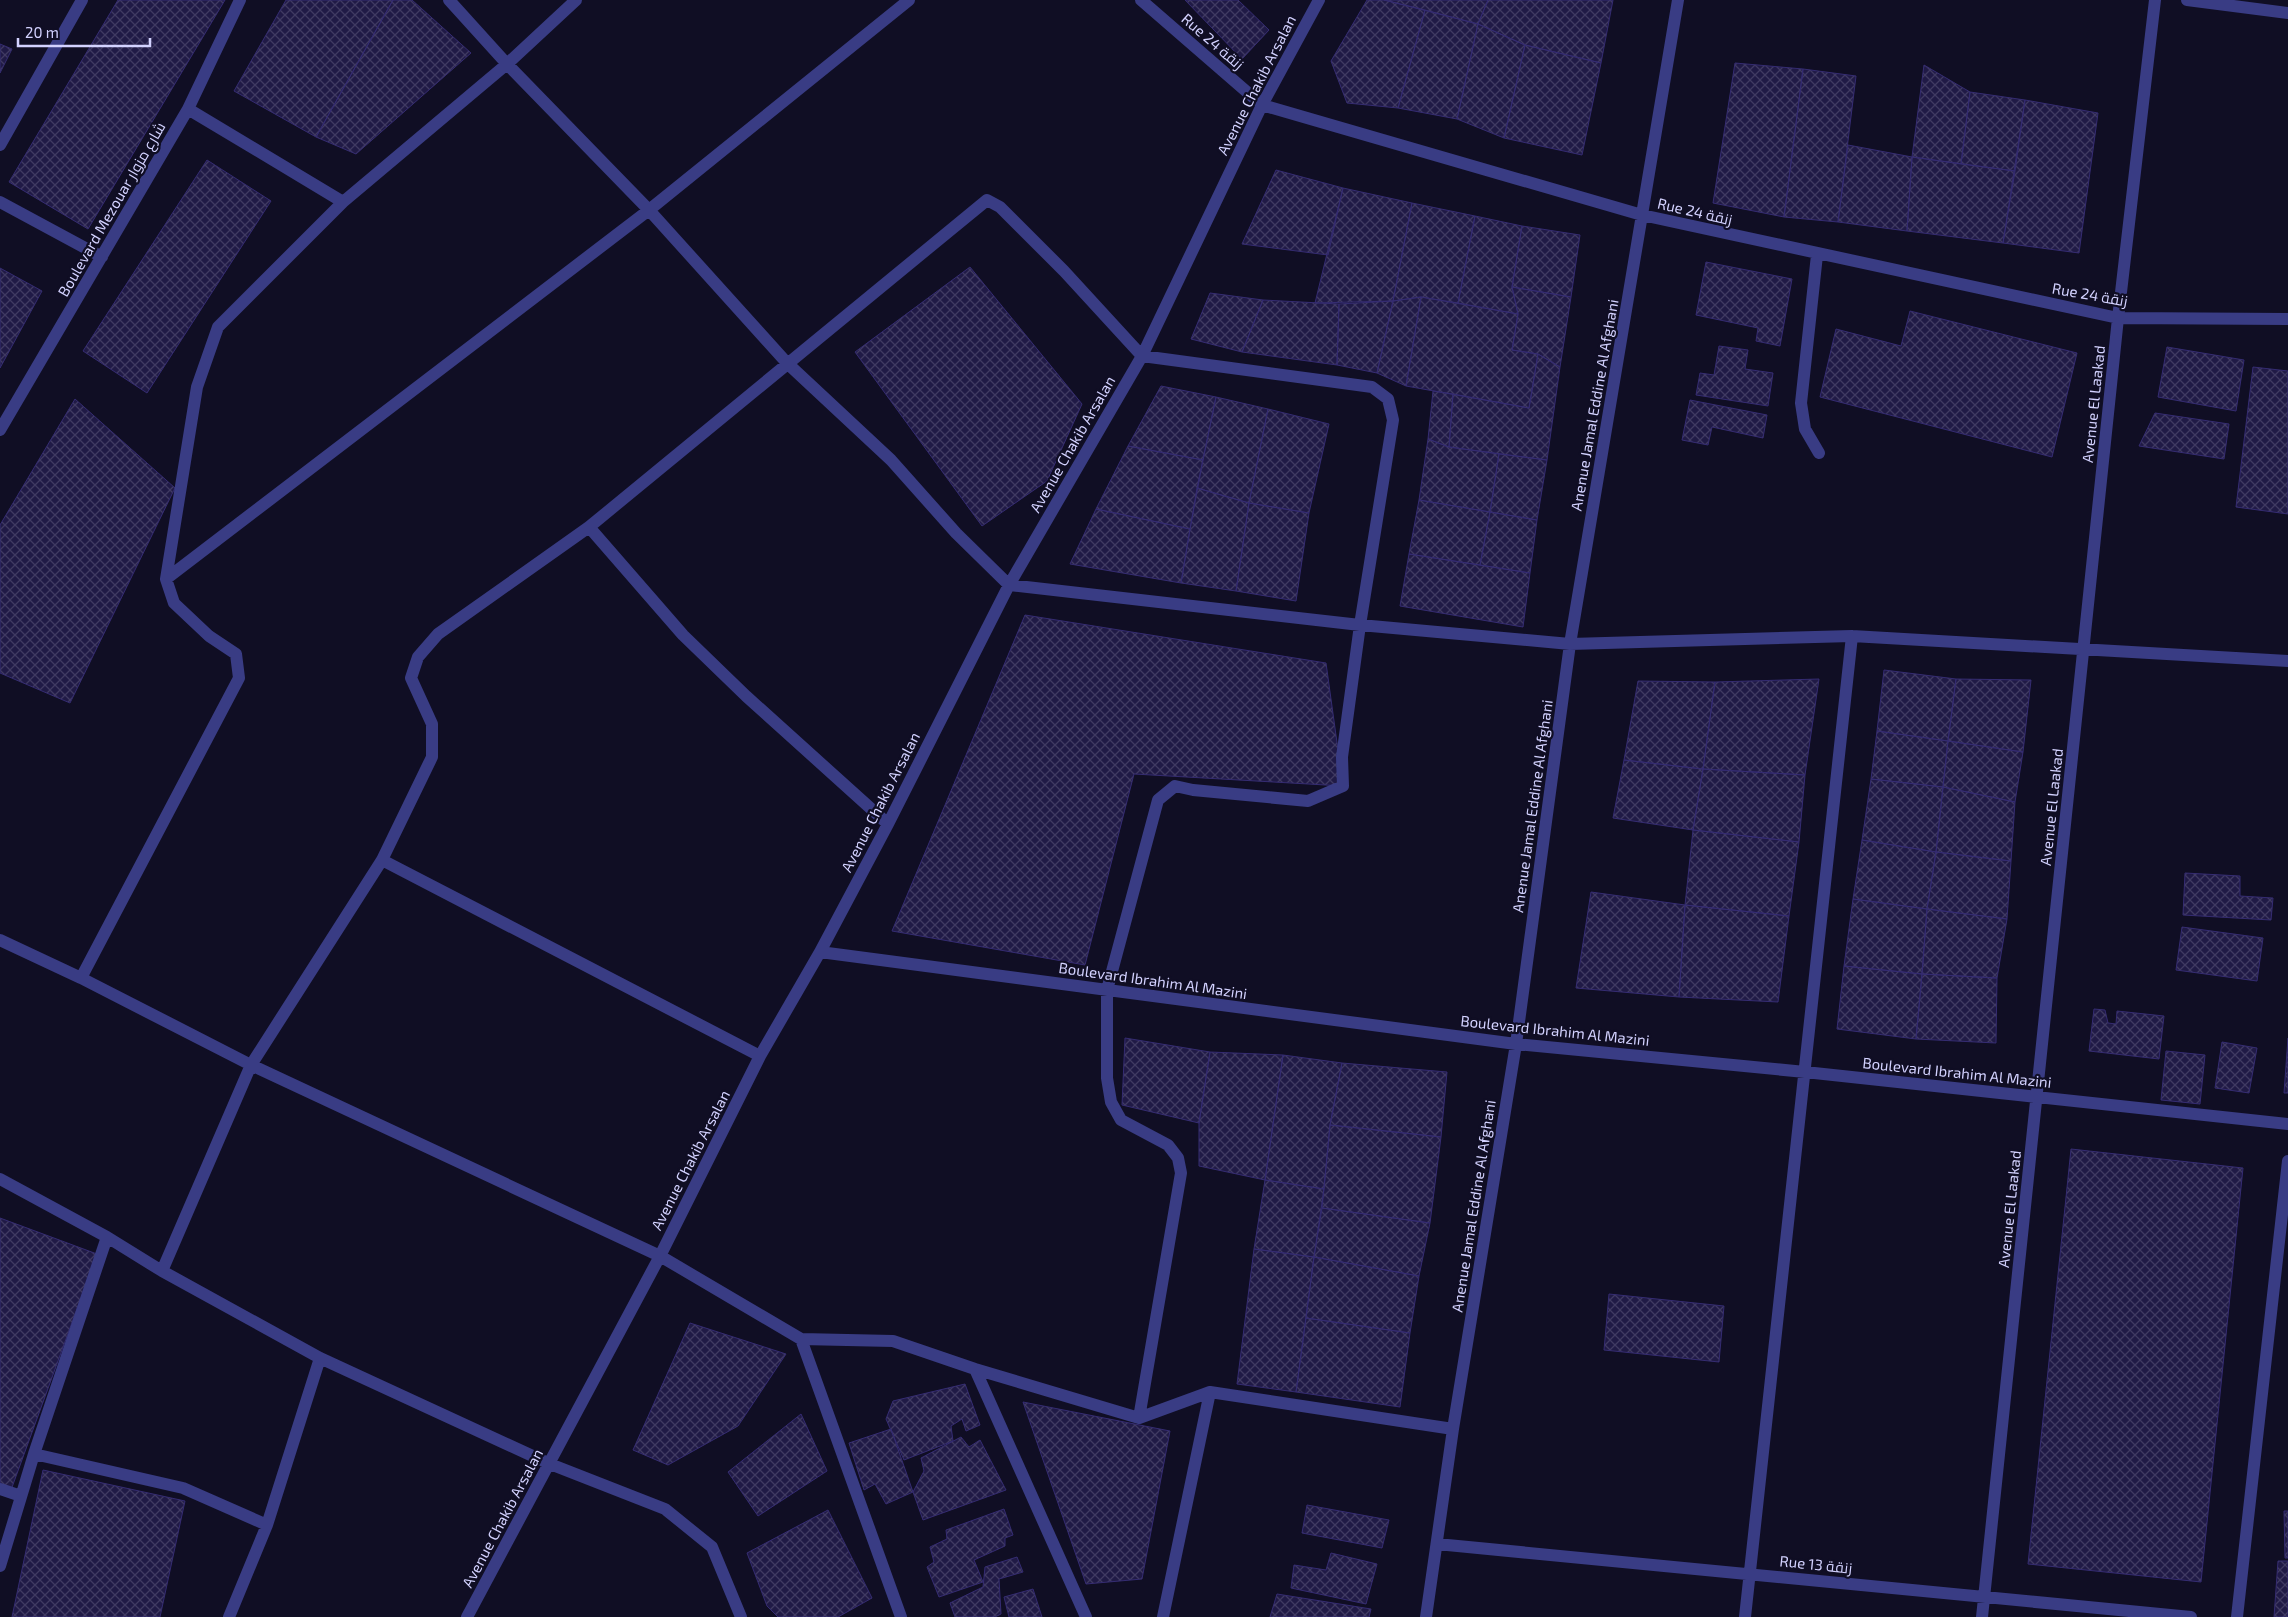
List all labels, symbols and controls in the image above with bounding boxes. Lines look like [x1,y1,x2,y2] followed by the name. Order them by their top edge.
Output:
[1178,9,1248,74] street label: Rue 24 زنقة
[1213,12,1299,158] street label: Avenue Chakib Arsalan
[18,15,150,47] scale bar
[25,23,59,41] text: 20 m
[54,118,171,301] street label: Boulevard Mezouar شارع مزوار
[1656,194,1734,229] street label: Rue 24 زنقة
[2051,278,2129,310] street label: Rue 24 زنقة
[1566,298,1622,512] street label: Anenue Jamal Eddine Al Afghani
[2078,344,2108,464] street label: Avenue El Laakad
[1026,373,1118,515] street label: Avenue Chakib Arsalan
[1508,698,1556,914] street label: Anenue Jamal Eddine Al Afghani
[837,729,923,875] street label: Avenue Chakib Arsalan
[2036,747,2066,867] street label: Avenue El Laakad
[1058,958,1248,1002] street label: Boulevard Ibrahim Al Mazini
[1460,1011,1650,1049] street label: Boulevard Ibrahim Al Mazini
[1862,1053,2052,1091] street label: Boulevard Ibrahim Al Mazini
[647,1087,733,1233] street label: Avenue Chakib Arsalan
[1447,1099,1499,1313] street label: Anenue Jamal Eddine Al Afghani
[1994,1149,2024,1269] street label: Avenue El Laakad
[458,1446,546,1590] street label: Avenue Chakib Arsalan
[1779,1551,1853,1578] street label: Rue 13 زنقة

